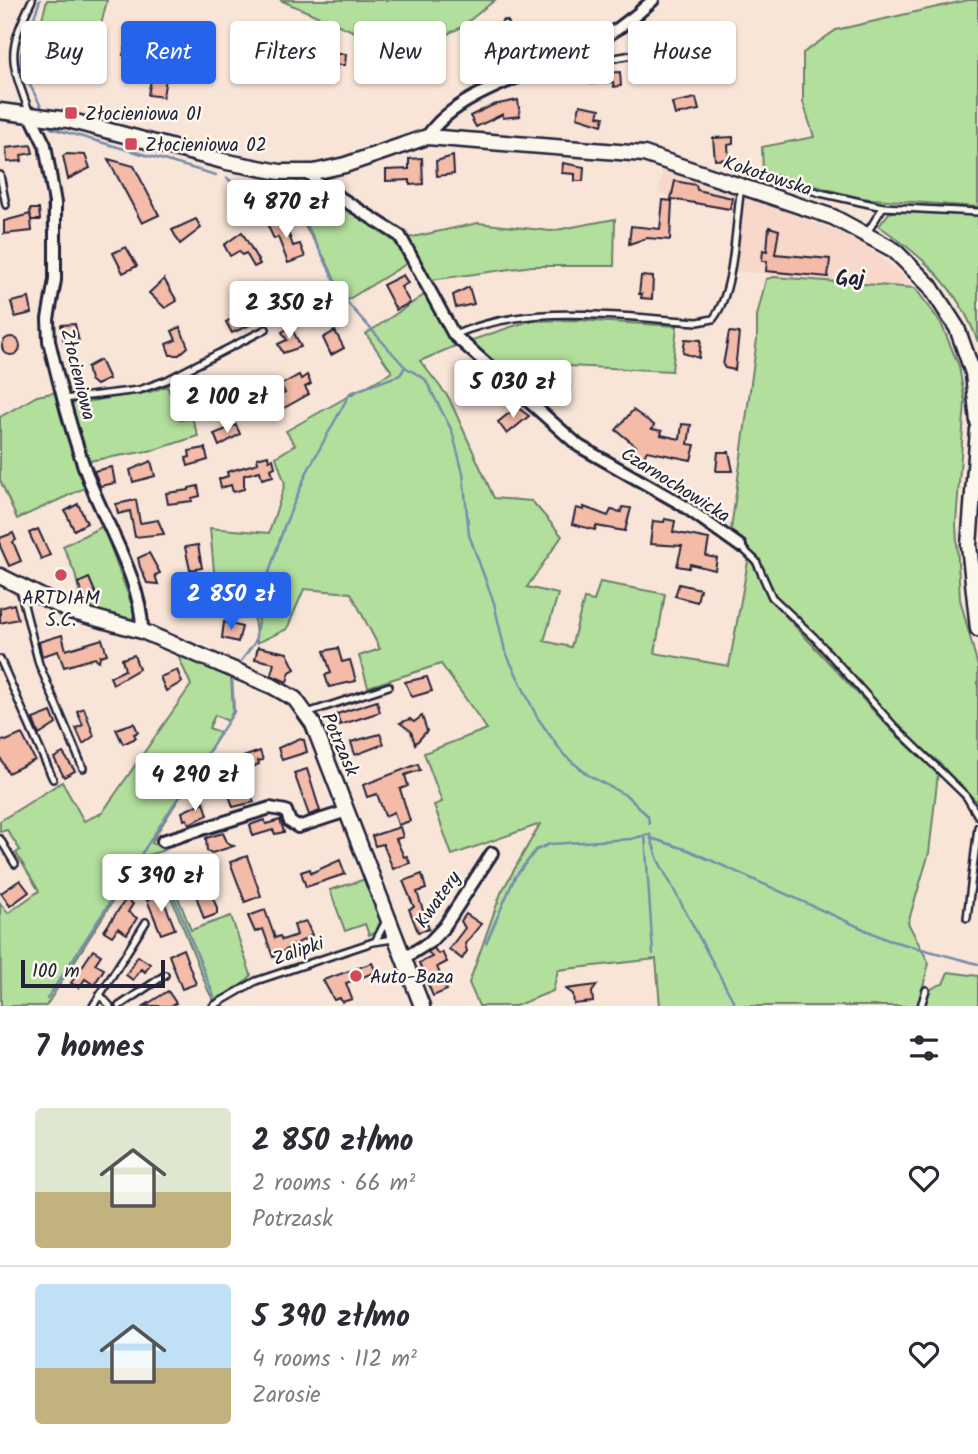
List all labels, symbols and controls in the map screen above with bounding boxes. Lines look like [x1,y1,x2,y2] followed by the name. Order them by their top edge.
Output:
[21,21,107,84] chip: Buy
[121,21,216,84] chip: Rent
[230,21,340,84] chip: Filters
[354,21,446,84] chip: New
[460,21,614,84] chip: Apartment
[628,21,736,84] chip: House
[85,100,202,130] place label: Złocieniowa 01
[63,105,79,121] marker: Złocieniowa 01
[145,131,267,161] place label: Złocieniowa 02
[123,136,139,152] marker: Złocieniowa 02
[719,148,816,205] street label: Kokotowska
[214,180,358,240] pin: 4 870 zł
[243,185,329,221] text: 4 870 zł
[836,263,866,296] district label: Gaj
[217,282,361,341] pin: 2 350 zł
[246,286,333,322] text: 2 350 zł
[51,325,103,424] street label: Złocieniowa
[441,360,585,420] pin: 5 030 zł
[470,365,556,401] text: 5 030 zł
[155,376,299,435] pin: 2 100 zł
[186,380,268,416] text: 2 100 zł
[614,440,736,531] street label: Czarnochowicka
[53,567,69,583] marker: ARTDIAM S.C.
[159,572,303,632] pin: 2 850 zł
[187,577,275,613] text: 2 850 zł
[22,584,100,636] place label: ARTDIAM S.C.
[312,708,366,781] street label: Potrzask
[123,754,267,813] pin: 4 290 zł
[152,758,238,794] text: 4 290 zł
[89,855,233,914] pin: 5 390 zł
[118,859,204,895] text: 5 390 zł
[408,864,470,935] street label: Kwatery
[269,929,330,975] street label: Zalipki
[21,957,164,989] scale bar
[32,957,80,987] text: 100 m
[370,963,454,993] place label: Auto-Baza
[348,968,364,984] marker: Auto-Baza
[35,1024,145,1072] text: 7 homes
[905,1029,943,1067] icon: filters
[252,1118,413,1166] text: 2 850 zł/mo
[91,1136,175,1220] icon: home
[905,1159,943,1197] icon: heart
[252,1166,415,1202] text: 2 rooms · 66 m²
[252,1202,333,1238] text: Potrzask
[252,1294,410,1342] text: 5 390 zł/mo
[91,1312,175,1396] icon: home
[905,1335,943,1373] icon: heart
[252,1342,417,1378] text: 4 rooms · 112 m²
[252,1378,321,1414] text: Zarosie

